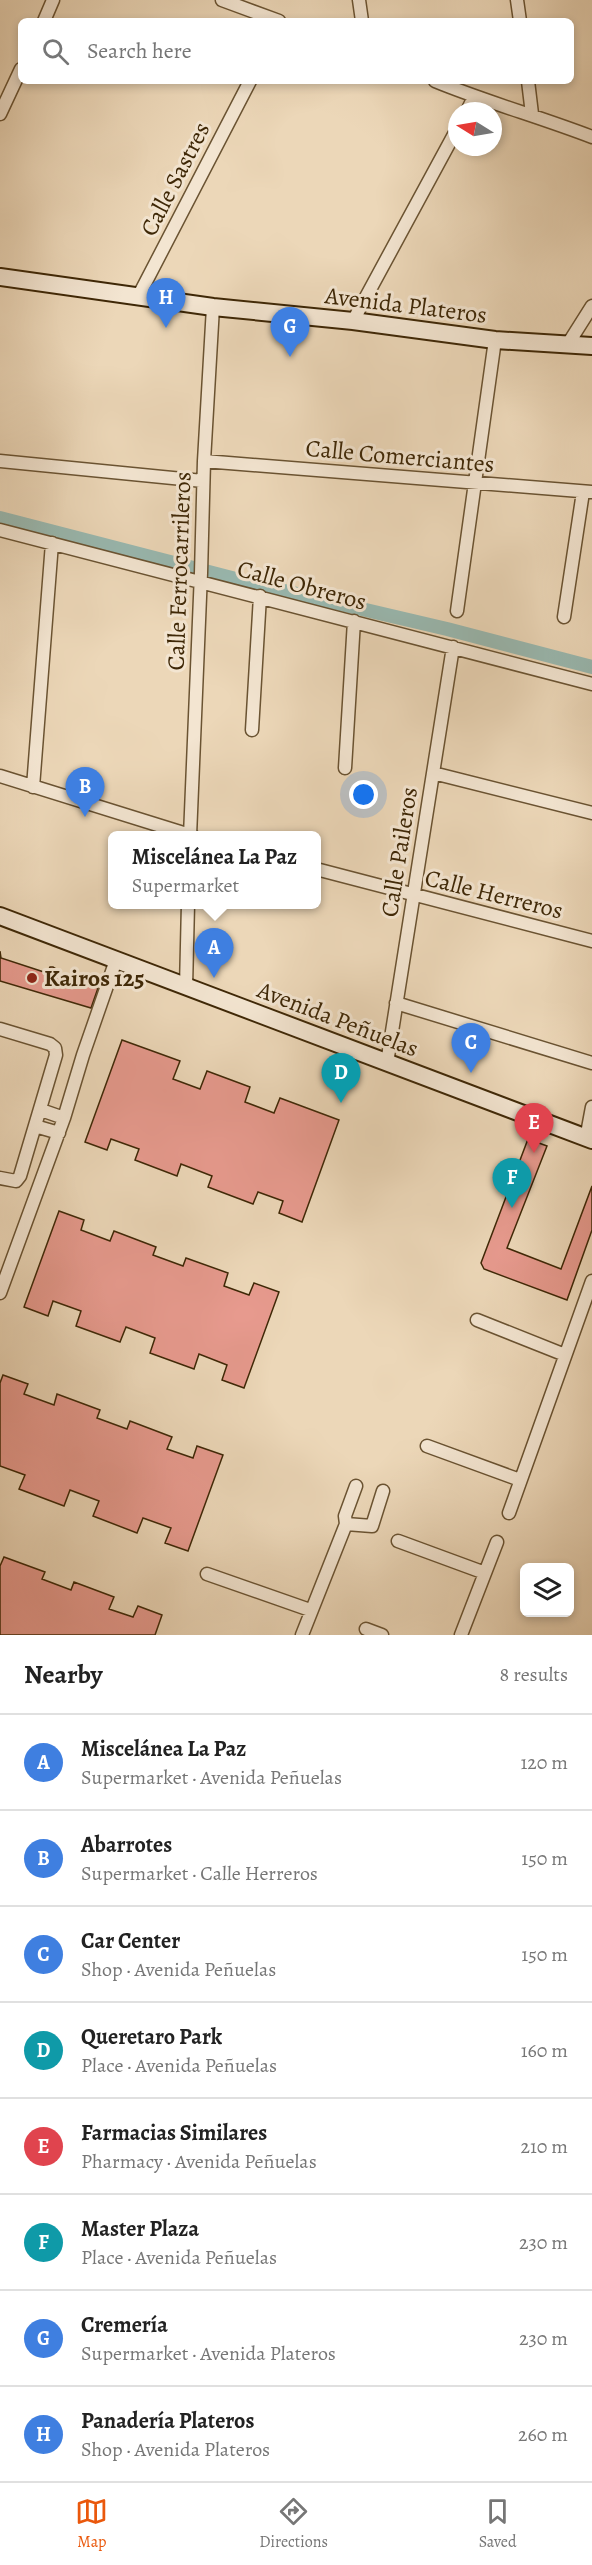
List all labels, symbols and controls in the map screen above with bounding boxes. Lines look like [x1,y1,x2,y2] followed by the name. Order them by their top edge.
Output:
[18,18,574,84] search box
[39,35,72,68] icon: search
[87,36,192,66] text: Search here
[448,102,502,156] north arrow
[133,117,217,241] street label: Calle Sastres
[146,278,186,328] pin: H
[322,279,489,331] street label: Avenida Plateros
[270,308,310,357] pin: G
[304,432,496,480] street label: Calle Comerciantes
[160,471,198,671] street label: Calle Ferrocarrileros
[234,552,370,618] street label: Calle Obreros
[66,768,104,817] pin: B
[349,780,378,809] your location
[373,785,425,919] street label: Calle Paileros
[108,831,321,909] popup
[132,842,297,872] text: Miscelánea La Paz
[422,861,566,927] street label: Calle Herreros
[132,872,239,899] text: Supermarket
[194,928,234,978] pin: A
[44,962,145,994] place label: Kairos 125
[25,971,39,985] marker: Kairos 125
[252,973,423,1064] street label: Avenida Peñuelas
[452,1024,490,1073] pin: C
[322,1054,360,1103] pin: D
[514,1104,554,1153] pin: E
[492,1158,532,1208] pin: F
[520,1563,574,1617] map controls
[520,1563,574,1617] button: layers
[24,1657,103,1692] text: Nearby
[500,1661,568,1688] text: 8 results
[81,1734,246,1764] text: Miscelánea La Paz
[37,1749,50,1776] text: A
[520,1749,568,1776] text: 120 m
[81,1764,342,1791] text: Supermarket · Avenida Peñuelas
[81,1830,172,1860] text: Abarrotes
[37,1845,50,1872] text: B
[521,1845,568,1872] text: 150 m
[81,1860,318,1887] text: Supermarket · Calle Herreros
[81,1926,180,1956] text: Car Center
[37,1941,50,1968] text: C
[521,1941,568,1968] text: 150 m
[81,1956,276,1983] text: Shop · Avenida Peñuelas
[81,2022,222,2052] text: Queretaro Park
[37,2037,50,2064] text: D
[521,2037,568,2064] text: 160 m
[81,2052,277,2079] text: Place · Avenida Peñuelas
[81,2118,267,2148] text: Farmacias Similares
[38,2133,49,2160] text: E
[520,2133,568,2160] text: 210 m
[81,2148,317,2175] text: Pharmacy · Avenida Peñuelas
[81,2214,199,2244] text: Master Plaza
[38,2229,49,2256] text: F
[519,2229,568,2256] text: 230 m
[81,2244,277,2271] text: Place · Avenida Peñuelas
[81,2310,168,2340] text: Cremería
[37,2325,50,2352] text: G
[519,2325,568,2352] text: 230 m
[81,2340,336,2367] text: Supermarket · Avenida Plateros
[81,2406,254,2436] text: Panadería Plateros
[36,2421,51,2448] text: H
[518,2421,568,2448] text: 260 m
[81,2436,270,2463] text: Shop · Avenida Plateros
[75,2495,108,2553] tab: Map
[259,2495,328,2553] tab: Directions
[479,2495,517,2553] tab: Saved

